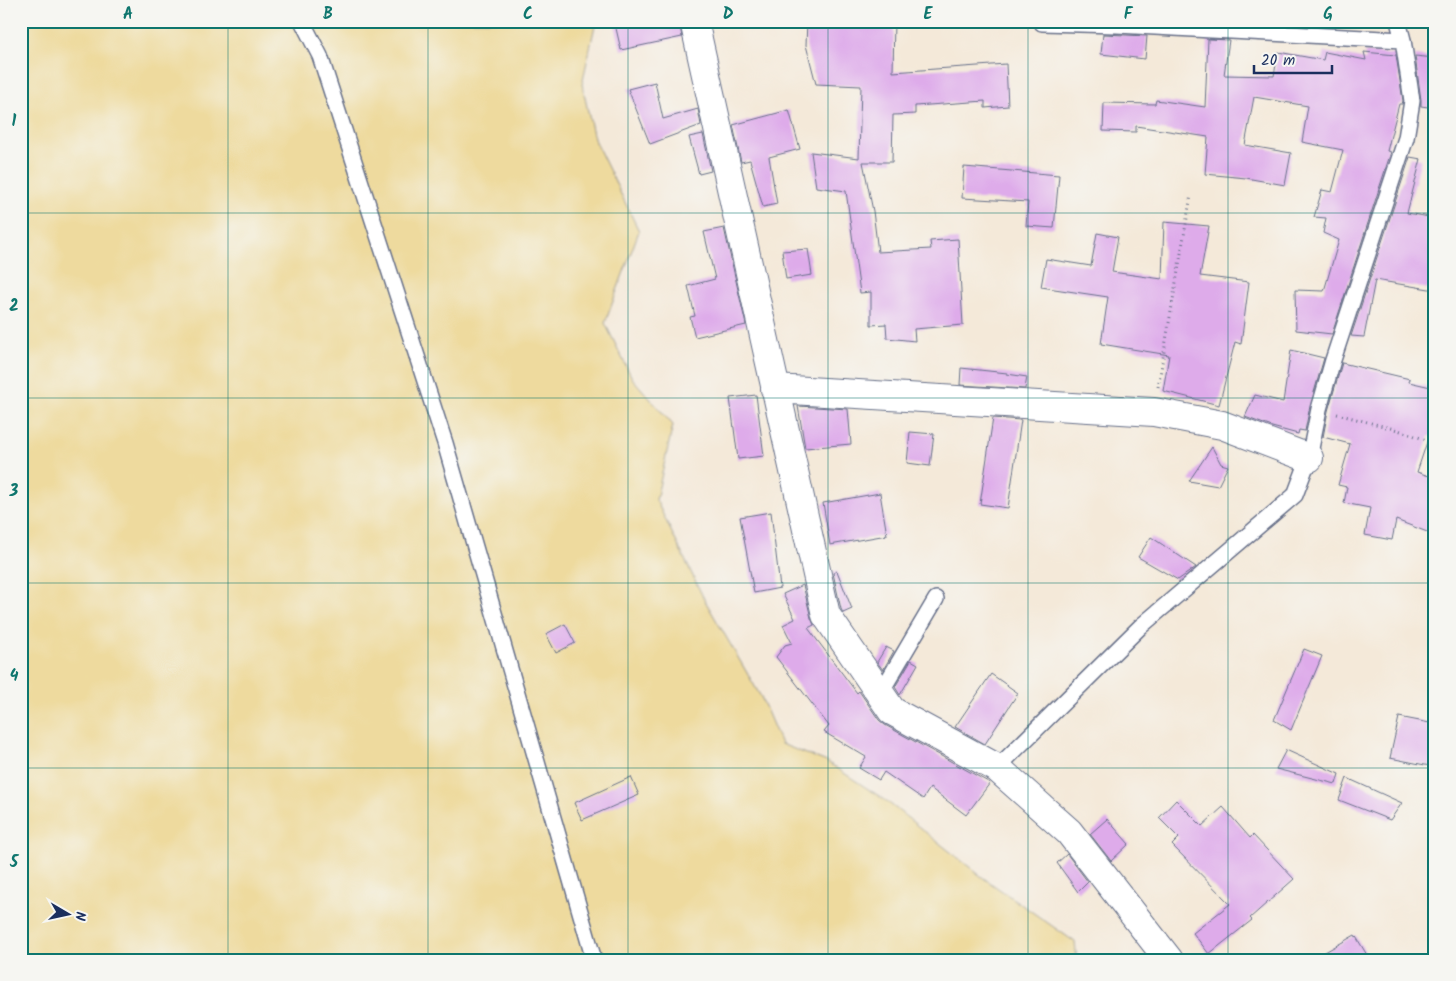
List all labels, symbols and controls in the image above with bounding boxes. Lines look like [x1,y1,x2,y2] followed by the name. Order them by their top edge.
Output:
[123,2,133,27] text: A
[323,2,333,27] text: B
[523,2,533,27] text: C
[723,2,734,27] text: D
[924,2,934,27] text: E
[1124,2,1134,27] text: F
[1323,2,1333,27] text: G
[1254,42,1331,74] scale bar
[1261,49,1295,73] text: 20 m
[12,109,17,134] text: 1
[9,294,19,319] text: 2
[9,479,19,504] text: 3
[10,664,19,689] text: 4
[9,850,20,875] text: 5
[42,888,92,938] north arrow
[68,910,91,922] text: N

